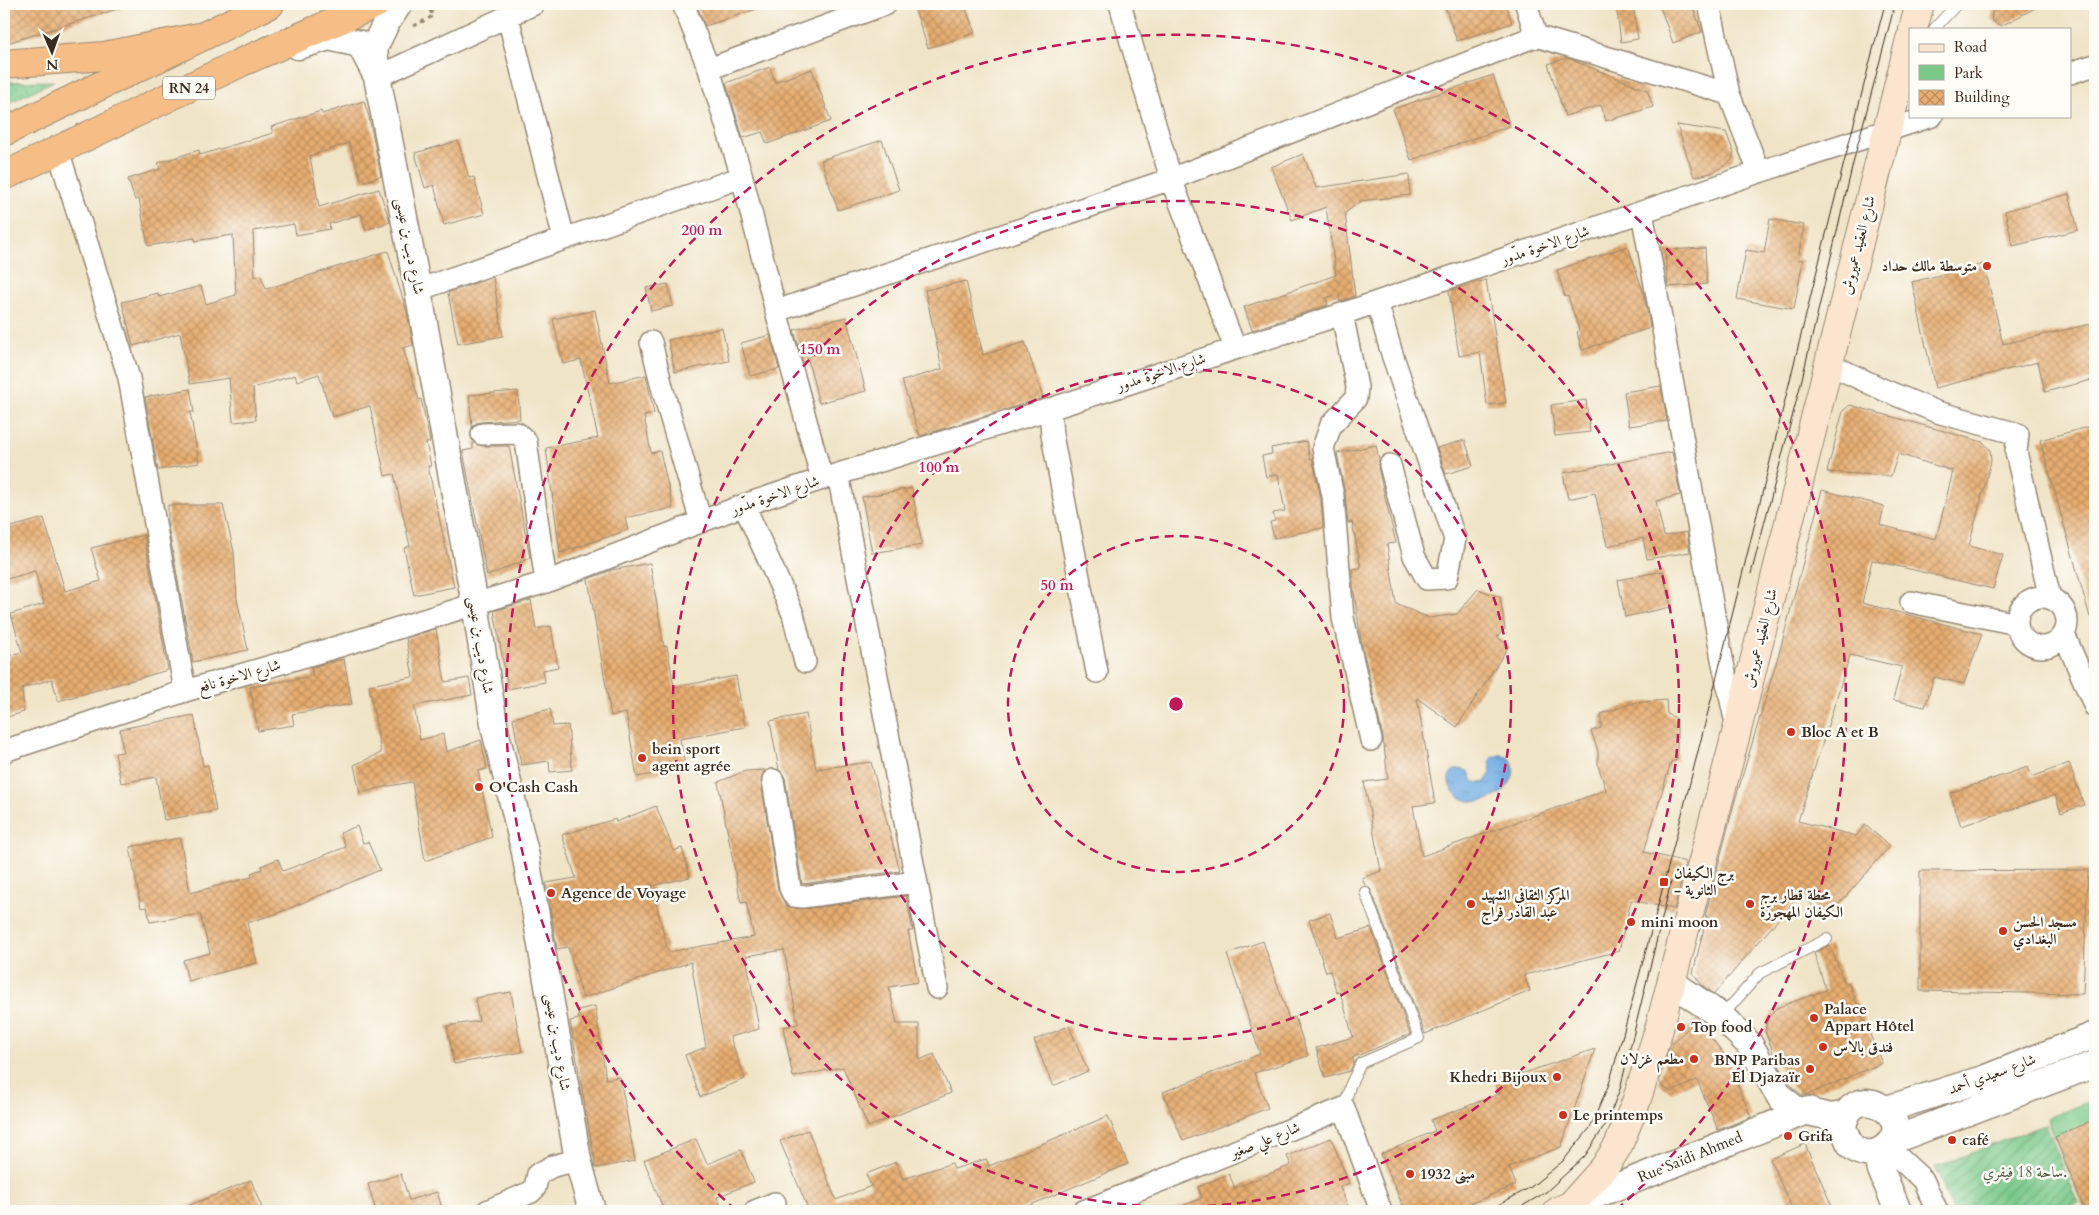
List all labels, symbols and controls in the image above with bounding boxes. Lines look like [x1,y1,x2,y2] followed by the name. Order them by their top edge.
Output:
[28,28,78,78] north arrow
[1909,28,2072,118] legend
[1954,37,1987,57] text: Road
[46,55,59,74] text: N
[1954,63,1983,83] text: Park
[163,76,215,100] road number: RN 24
[1954,87,2010,107] text: Building
[1836,193,1883,297] street label: شارع العقيد عميروش
[388,196,429,297] street label: شارع ديب بن عيسى
[682,220,723,240] text: 200 m
[1496,220,1593,273] street label: شارع الاخوة مدّور
[1881,256,1977,276] place label: متوسطة مالك حداد
[1981,260,1993,272] marker: متوسطة مالك حداد
[800,339,841,359] text: 150 m
[1112,347,1209,399] street label: شارع الاخوة مدّور
[919,457,960,477] text: 100 m
[726,470,823,523] street label: شارع الاخوة مدّور
[1040,575,1074,595] text: 50 m
[1738,586,1785,690] street label: شارع العقيد عميروش
[460,595,499,696] street label: شارع ديب بن عيسى
[195,655,284,701] street label: شارع الاخوة نافع
[1167,695,1185,713] centre of rings
[1801,722,1879,742] place label: Bloc A et B
[1785,726,1797,738] marker: Bloc A et B
[652,739,731,776] place label: bein sport agent agrée
[636,752,648,764] marker: bein sport agent agrée
[489,777,579,797] place label: O'Cash Cash
[473,781,485,793] marker: O'Cash Cash
[1674,863,1734,900] place label: برج الكيفان - الثانوية
[1658,876,1670,888] marker: برج الكيفان - الثانوية
[561,883,686,903] place label: Agence de Voyage
[1481,885,1570,926] place label: المركز الثقافي الشهيد عبد القادر فراج
[1760,885,1843,922] place label: محطة قطار برج الكيفان المهجورة
[545,887,557,899] marker: Agence de Voyage
[1465,898,1477,910] marker: المركز الثقافي الشهيد عبد القادر فراج
[1744,898,1756,910] marker: محطة قطار برج الكيفان المهجورة
[1641,912,1719,932] place label: mini moon
[2013,912,2077,951] place label: مسجد الحسن البغدادي
[1625,916,1637,928] marker: mini moon
[1997,925,2009,937] marker: مسجد الحسن البغدادي
[537,992,576,1093] street label: شارع ديب بن عيسى
[1824,999,1915,1036] place label: Palace Appart Hôtel
[1808,1012,1820,1024] marker: Palace Appart Hôtel
[1691,1017,1753,1037] place label: Top food
[1675,1021,1687,1033] marker: Top food
[1833,1037,1893,1057] place label: فندق بالاس
[1817,1041,1829,1053] marker: فندق بالاس
[1945,1048,2040,1102] street label: شارع سعيدي أحمد
[1620,1049,1684,1073] place label: مطعم غزلان
[1714,1050,1801,1087] place label: BNP Paribas El Djazaïr
[1688,1053,1700,1065] marker: مطعم غزلان
[1804,1063,1816,1075] marker: BNP Paribas El Djazaïr
[1450,1067,1547,1087] place label: Khedri Bijoux
[1551,1071,1563,1083] marker: Khedri Bijoux
[1573,1105,1663,1125] place label: Le printemps
[1557,1109,1569,1121] marker: Le printemps
[1225,1117,1305,1168] street label: شارع علي صغير
[1798,1126,1834,1146] place label: Grifa
[1635,1127,1745,1187] street label: Rue Saïdi Ahmed
[1782,1130,1794,1142] marker: Grifa
[1962,1130,1989,1150] place label: café
[1946,1134,1958,1146] marker: café
[1983,1162,2067,1184] park label: ساحة 18 فيفري.
[1420,1164,1475,1185] place label: مبنى 1932
[1404,1168,1416,1180] marker: مبنى 1932

